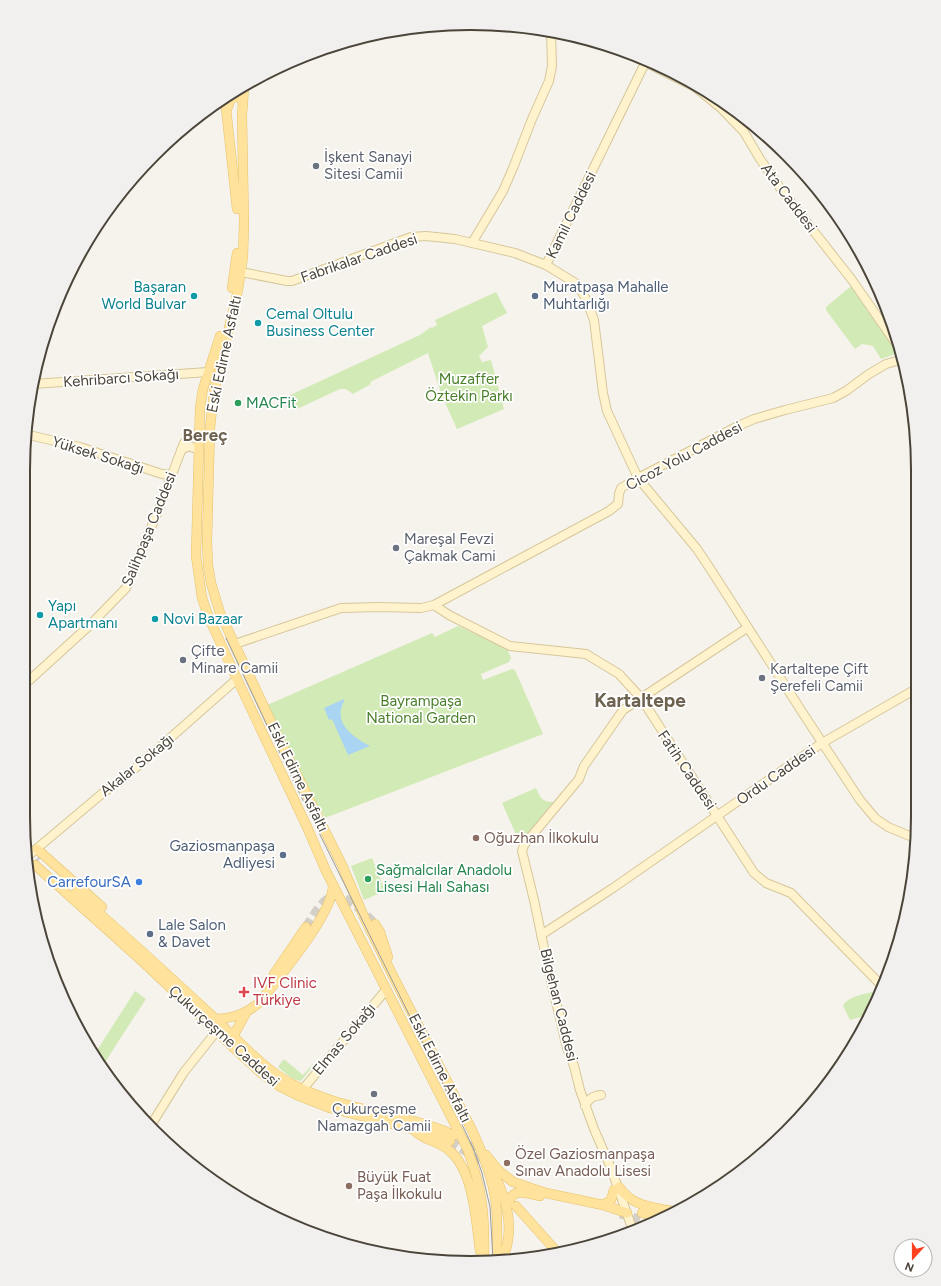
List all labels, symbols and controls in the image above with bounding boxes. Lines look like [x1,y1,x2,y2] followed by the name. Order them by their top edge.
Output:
[324,148,412,183] place label: İşkent Sanayi Sitesi Camii
[757,160,821,236] street label: Ata Caddesi
[311,161,321,171] marker: İşkent Sanayi Sitesi Camii
[542,169,600,261] street label: Kamil Caddesi
[298,230,420,286] street label: Fabrikalar Caddesi
[101,278,186,313] place label: Başaran World Bulvar
[543,278,669,313] place label: Muratpaşa Mahalle Muhtarlığı
[189,291,199,301] marker: Başaran World Bulvar
[530,291,540,301] marker: Muratpaşa Mahalle Muhtarlığı
[203,294,245,414] street label: Eski Edirne Asfaltı
[266,305,375,340] place label: Cemal Oltulu Business Center
[253,318,263,328] marker: Cemal Oltulu Business Center
[63,365,179,391] street label: Kehribarcı Sokağı
[425,370,513,405] park label: Muzaffer Öztekin Parkı
[246,394,297,412] place label: MACFit
[233,398,243,408] marker: MACFit
[623,418,745,494] street label: Cicoz Yolu Caddesi
[183,425,227,445] district label: Bereç
[50,432,146,478] street label: Yüksek Sokağı
[118,469,180,589] street label: Salihpaşa Caddesi
[404,530,496,565] place label: Mareşal Fevzi Çakmak Cami
[391,543,401,553] marker: Mareşal Fevzi Çakmak Cami
[48,597,118,632] place label: Yapı Apartmanı
[35,610,45,620] marker: Yapı Apartmanı
[163,610,243,628] place label: Novi Bazaar
[150,614,160,624] marker: Novi Bazaar
[191,642,278,677] place label: Çifte Minare Camii
[178,655,188,665] marker: Çifte Minare Camii
[770,660,869,695] place label: Kartaltepe Çift Şerefeli Camii
[757,673,767,683] marker: Kartaltepe Çift Şerefeli Camii
[594,689,686,712] district label: Kartaltepe
[366,692,476,727] park label: Bayrampaşa National Garden
[264,719,332,835] street label: Eski Edirne Asfaltı
[654,727,720,813] street label: Fatih Caddesi
[97,730,177,800] street label: Akalar Sokağı
[733,741,819,809] street label: Ordu Caddesi
[484,829,599,847] place label: Oğuzhan İlkokulu
[471,833,481,843] marker: Oğuzhan İlkokulu
[169,837,275,872] place label: Gaziosmanpaşa Adliyesi
[278,850,288,860] marker: Gaziosmanpaşa Adliyesi
[376,861,512,896] place label: Sağmalcılar Anadolu Lisesi Halı Sahası
[47,873,131,891] place label: CarrefourSA
[363,874,373,884] marker: Sağmalcılar Anadolu Lisesi Halı Sahası
[134,877,144,887] marker: CarrefourSA
[158,916,226,951] place label: Lale Salon & Davet
[145,929,155,939] marker: Lale Salon & Davet
[536,947,582,1063] street label: Bilgehan Caddesi
[253,974,317,1009] place label: IVF Clinic Türkiye
[165,982,283,1090] street label: Çukurçeşme Caddesi
[238,986,250,998] marker: IVF Clinic Türkiye
[309,999,379,1079] street label: Elmas Sokağı
[405,1011,475,1125] street label: Eski Edirne Asfaltı
[369,1089,379,1099] marker: Çukurçeşme Namazgah Camii
[317,1100,431,1135] place label: Çukurçeşme Namazgah Camii
[515,1145,655,1180] place label: Özel Gaziosmanpaşa Sınav Anadolu Lisesi
[502,1158,512,1168] marker: Özel Gaziosmanpaşa Sınav Anadolu Lisesi
[357,1168,442,1203] place label: Büyük Fuat Paşa İlkokulu
[344,1181,354,1191] marker: Büyük Fuat Paşa İlkokulu
[893,1238,933,1278] north arrow
[903,1259,916,1274] text: N

